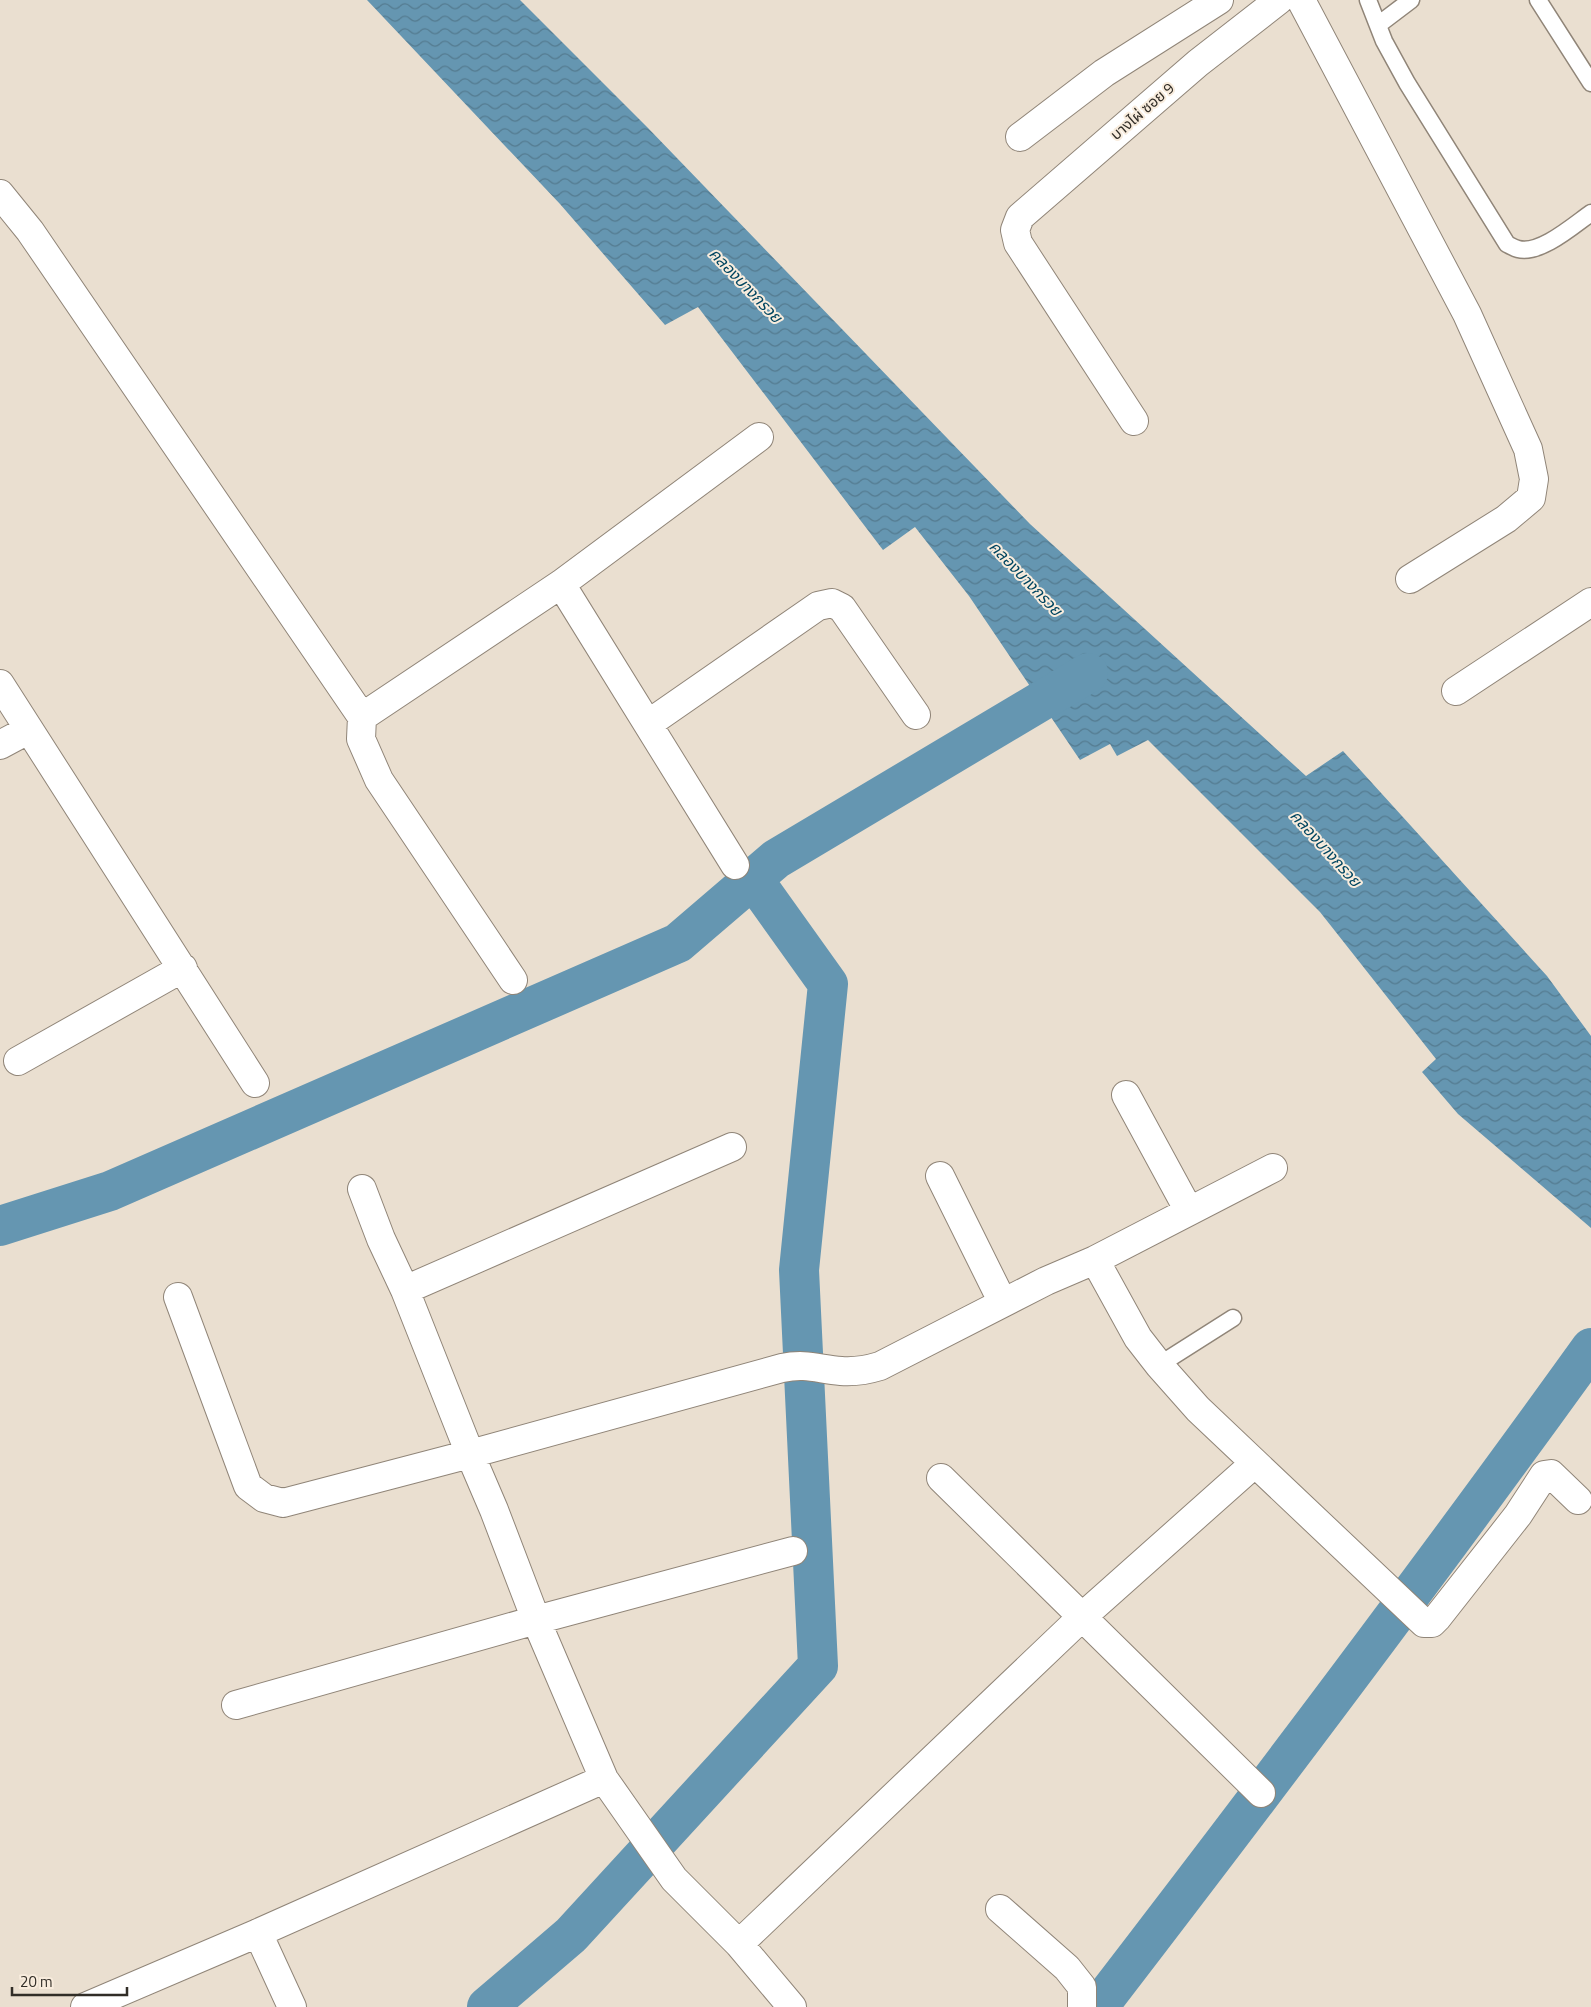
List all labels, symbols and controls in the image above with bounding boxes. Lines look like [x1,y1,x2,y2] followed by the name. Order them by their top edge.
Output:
[1105,77,1179,145] street label: บางไผ่ ซอย 9
[704,242,789,329] water label: คลองบางกรวย
[984,535,1069,622] water label: คลองบางกรวย
[1285,804,1368,893] water label: คลองบางกรวย
[12,1964,128,1996] scale bar
[20,1970,53,1993] text: 20 m

